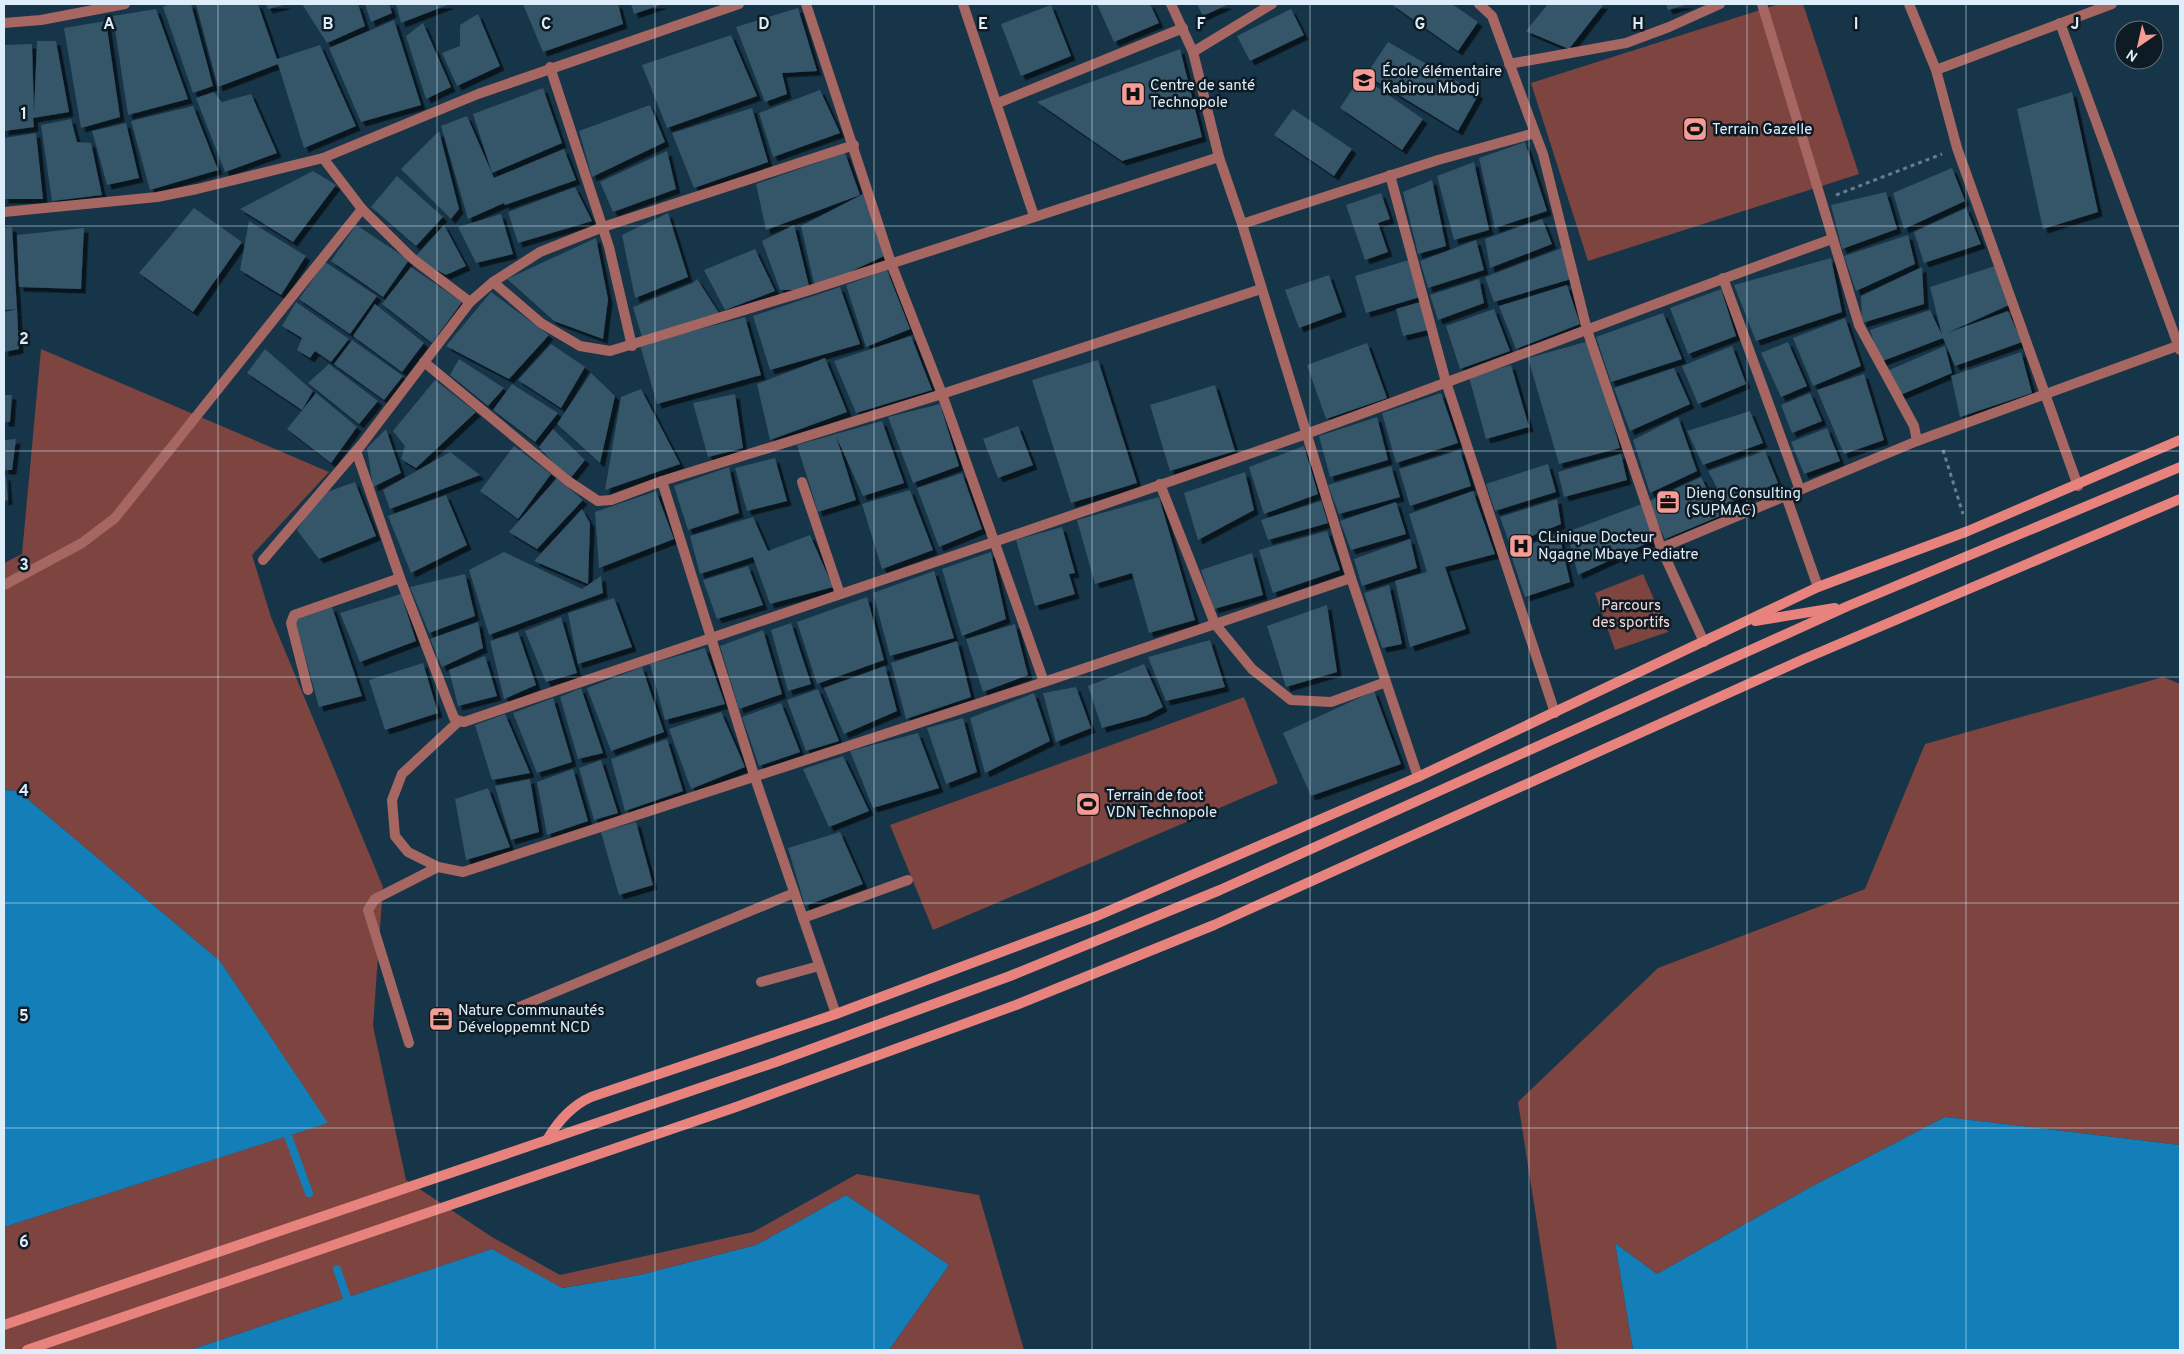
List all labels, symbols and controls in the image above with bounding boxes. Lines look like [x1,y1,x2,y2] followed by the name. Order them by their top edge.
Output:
[103,15,115,35] text: A
[322,15,334,35] text: B
[541,15,551,35] text: C
[758,15,770,35] text: D
[978,15,988,35] text: E
[1196,15,1206,35] text: F
[1415,15,1425,35] text: G
[1632,15,1644,35] text: H
[1854,15,1858,35] text: I
[2071,15,2079,35] text: J
[2114,20,2164,70] north arrow
[2124,45,2141,64] text: N
[1382,62,1502,99] place label: École élémentaire Kabirou Mbodj
[1351,67,1377,93] school or university icon: École élémentaire Kabirou Mbodj
[1150,77,1255,113] place label: Centre de santé Technopole
[1120,81,1146,107] hospital icon: Centre de santé Technopole
[21,105,27,125] text: 1
[1682,116,1708,142] sports icon: Terrain Gazelle
[1712,121,1812,140] place label: Terrain Gazelle
[19,330,29,350] text: 2
[1686,485,1801,521] place label: Dieng Consulting (SUPMAC)
[1655,489,1681,515] office icon: Dieng Consulting (SUPMAC)
[1538,529,1698,565] place label: CLinique Docteur Ngagne Mbaye Pediatre
[1508,533,1534,559] hospital icon: CLinique Docteur Ngagne Mbaye Pediatre
[19,556,29,576] text: 3
[1592,597,1670,633] park label: Parcours des sportifs
[19,782,29,802] text: 4
[1106,787,1217,823] place label: Terrain de foot VDN Technopole
[1075,791,1101,817] sports icon: Terrain de foot VDN Technopole
[458,1002,604,1038] place label: Nature Communautés Développemnt NCD
[428,1006,454,1032] office icon: Nature Communautés Développemnt NCD
[19,1007,29,1027] text: 5
[19,1233,29,1253] text: 6

